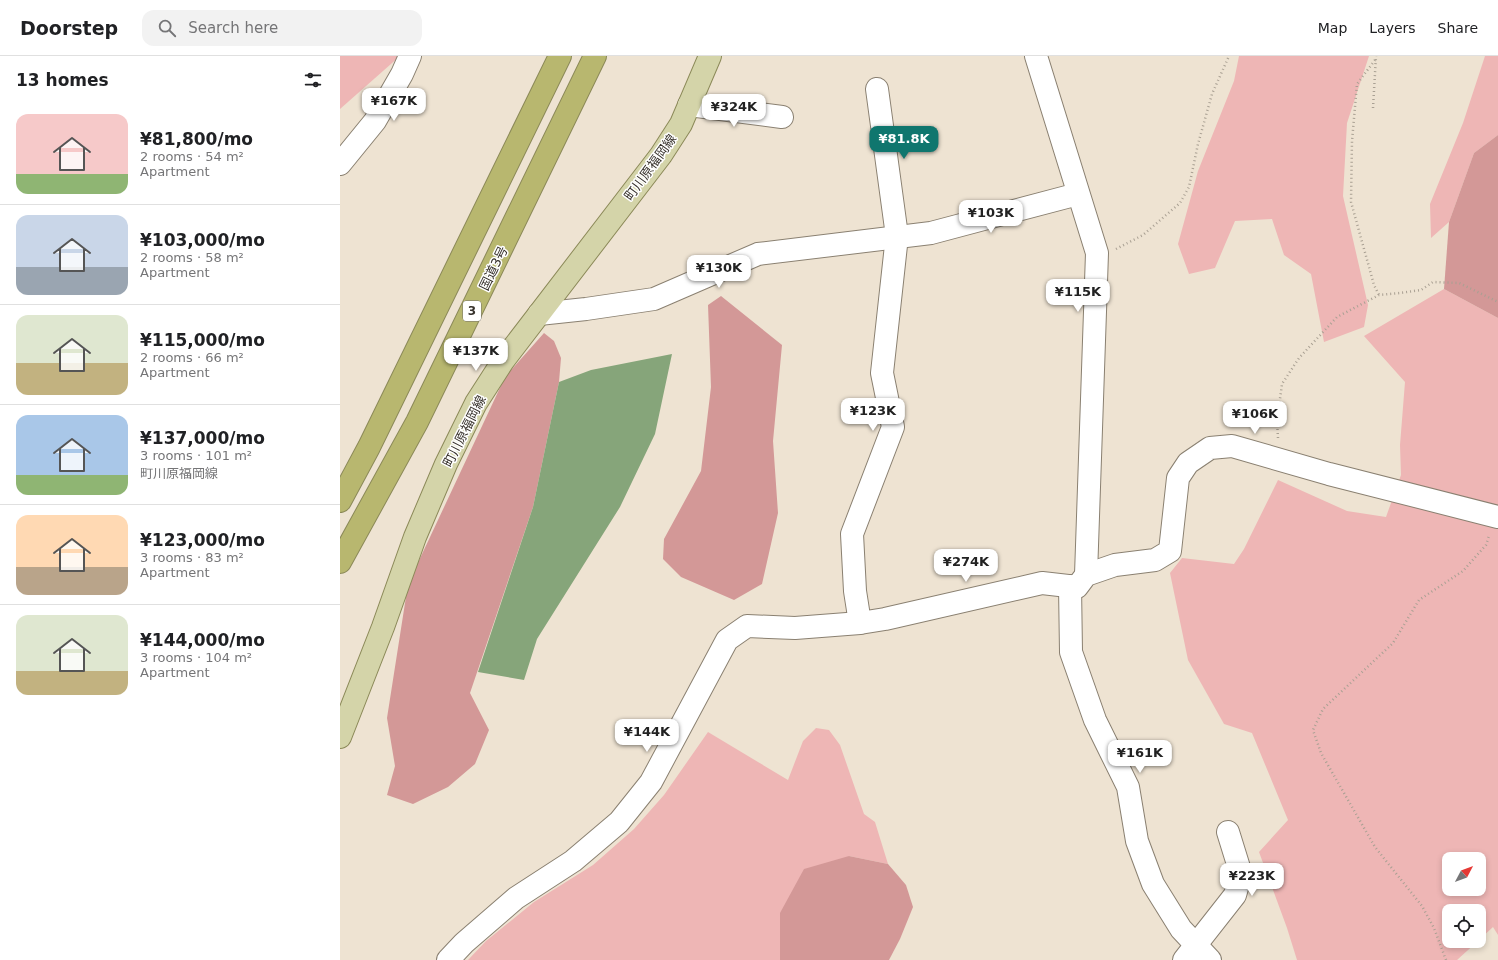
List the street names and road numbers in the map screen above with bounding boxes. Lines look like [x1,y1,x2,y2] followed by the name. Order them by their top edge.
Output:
[621,131,679,203] street label: 町川原福岡線
[476,244,511,293] street label: 国道3号
[463,301,481,321] road number: 3
[440,393,489,469] street label: 町川原福岡線

